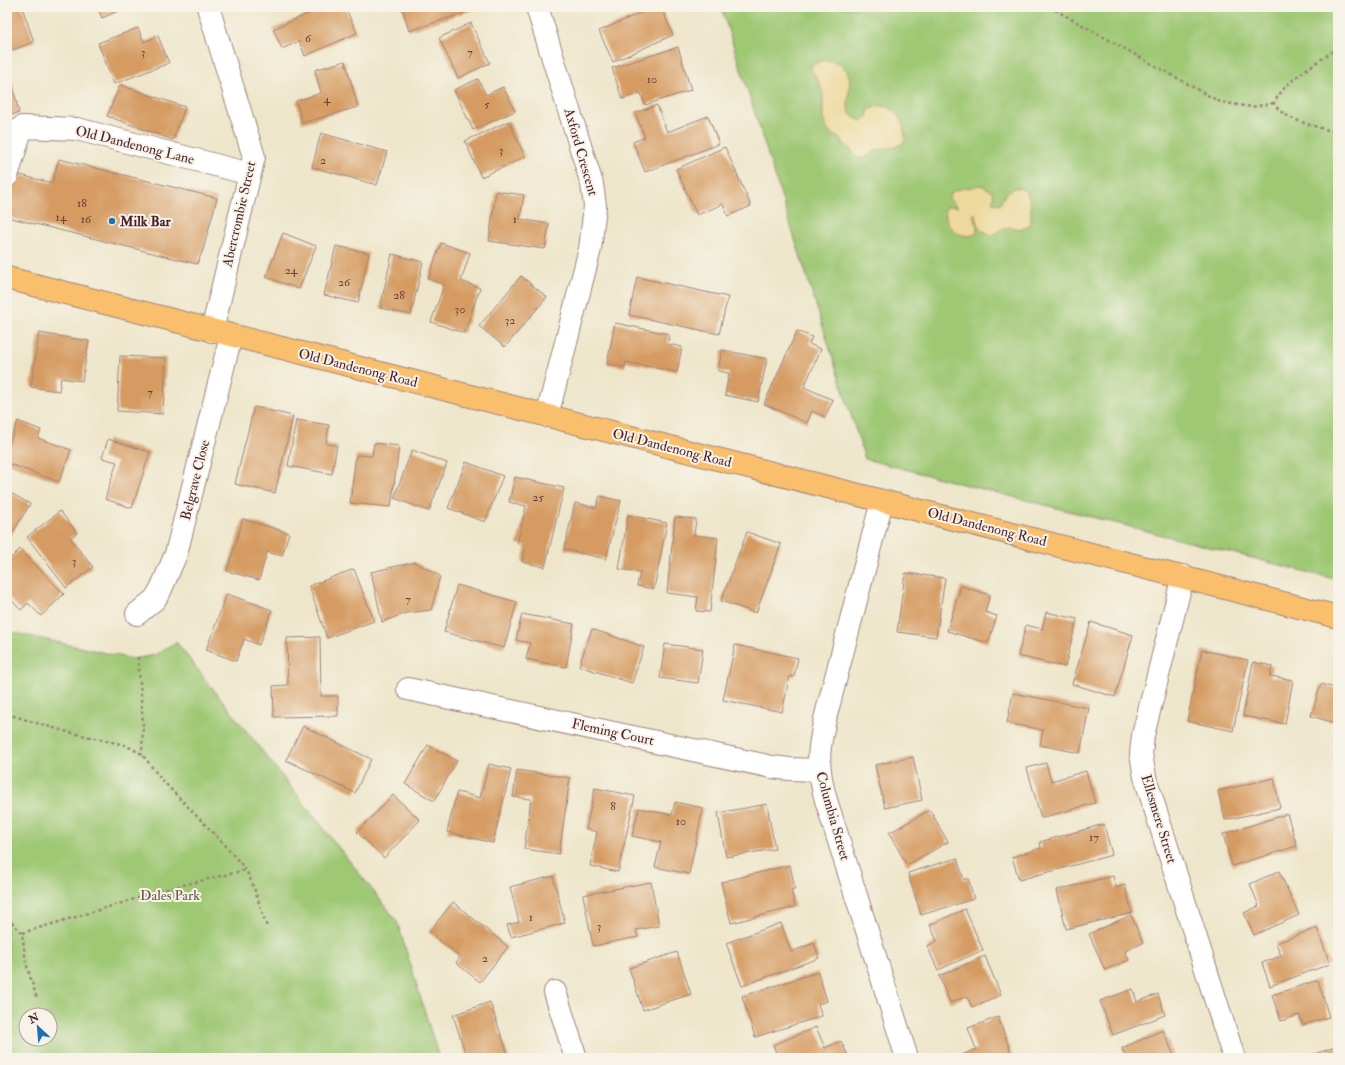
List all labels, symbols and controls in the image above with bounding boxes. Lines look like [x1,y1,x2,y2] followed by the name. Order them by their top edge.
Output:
[305,31,312,46] house number: 6
[141,45,145,60] house number: 3
[467,45,473,60] house number: 7
[647,72,657,87] house number: 10
[324,92,331,107] house number: 4
[484,97,490,112] house number: 5
[560,105,602,198] street label: Axford Crescent
[74,122,196,168] street label: Old Dandenong Lane
[499,143,503,158] house number: 3
[320,153,326,168] house number: 2
[218,159,260,270] street label: Abercrombie Street
[77,196,87,211] house number: 18
[56,210,67,225] house number: 14
[81,212,92,227] house number: 16
[513,212,517,227] house number: 1
[119,213,171,230] place label: Milk Bar
[107,216,117,226] marker: Milk Bar
[285,263,298,278] house number: 24
[338,275,351,290] house number: 26
[393,288,405,303] house number: 28
[455,302,465,317] house number: 30
[505,313,515,328] house number: 32
[297,345,419,391] street label: Old Dandenong Road
[147,385,153,400] house number: 7
[611,425,733,471] street label: Old Dandenong Road
[177,438,213,522] street label: Belgrave Close
[532,490,544,505] house number: 25
[926,504,1048,550] street label: Old Dandenong Road
[72,554,76,569] house number: 3
[405,592,411,607] house number: 7
[570,715,656,749] street label: Fleming Court
[812,770,854,863] street label: Columbia Street
[1137,772,1181,866] street label: Ellesmere Street
[610,799,616,814] house number: 8
[676,814,686,829] house number: 10
[1089,830,1099,845] house number: 17
[140,887,200,904] park label: Dales Park
[529,910,533,925] house number: 1
[597,919,601,934] house number: 3
[482,951,488,966] house number: 2
[18,1007,58,1047] north arrow
[26,1010,42,1027] text: N

